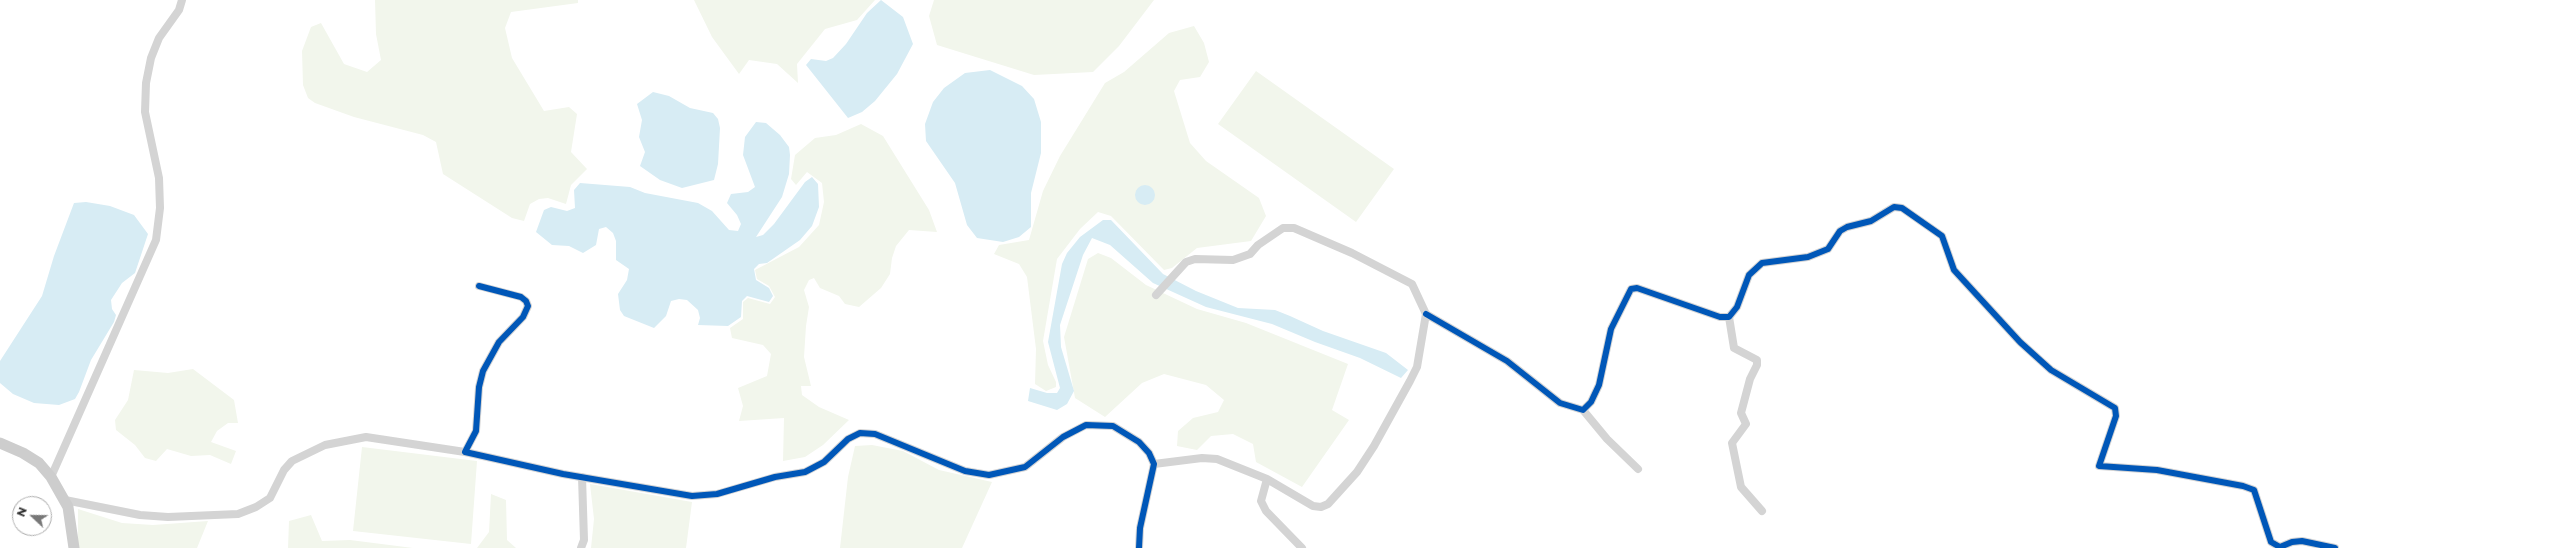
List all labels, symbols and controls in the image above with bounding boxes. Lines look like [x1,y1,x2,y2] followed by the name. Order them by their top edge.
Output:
[12,496,52,536] north arrow
[14,505,30,519] text: N

